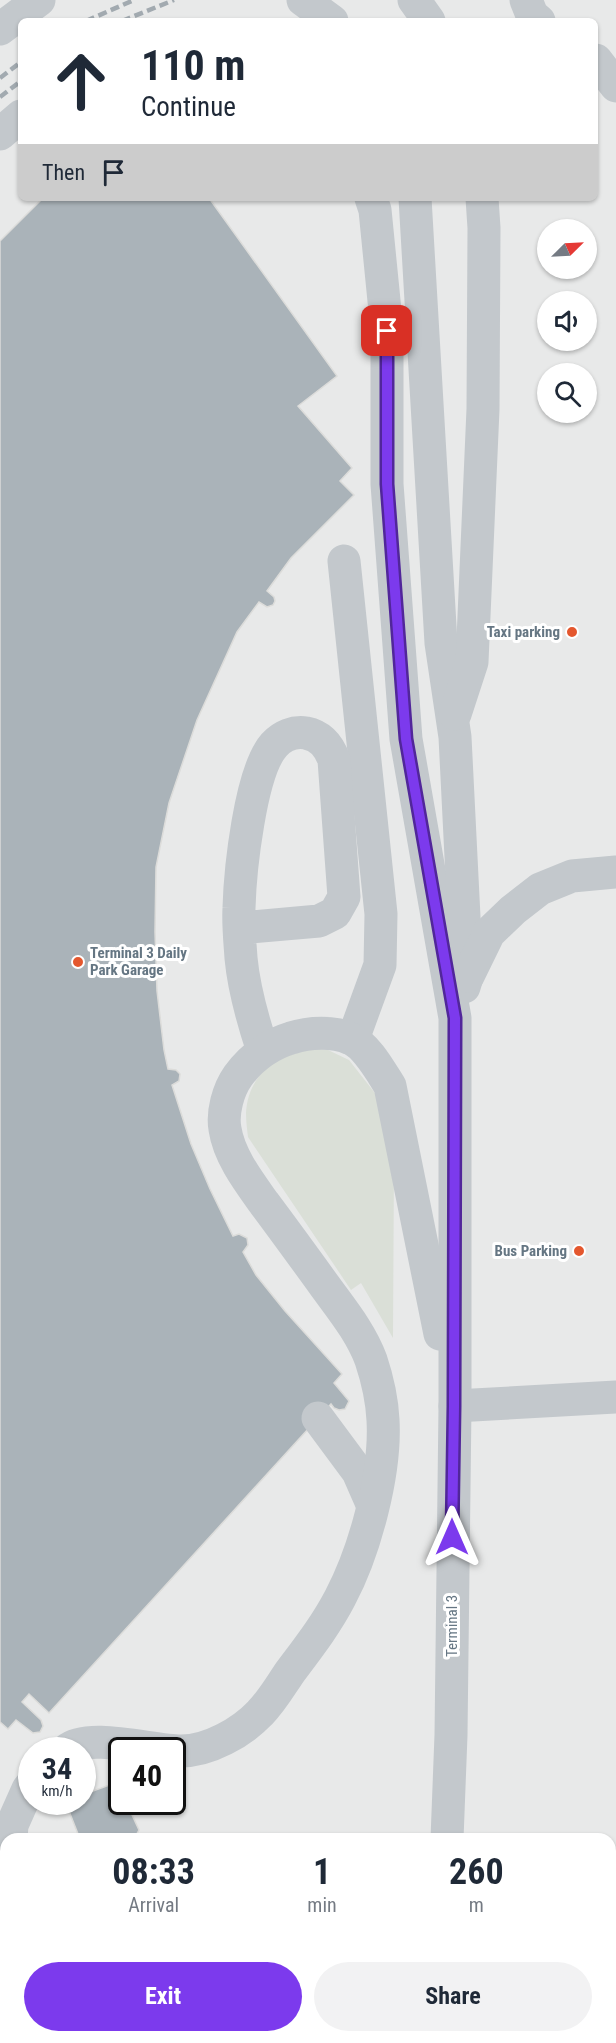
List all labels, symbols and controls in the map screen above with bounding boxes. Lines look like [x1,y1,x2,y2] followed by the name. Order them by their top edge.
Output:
[141,41,246,90] text: 110 m
[42,42,120,120] icon: ahead
[141,91,236,123] text: Continue
[97,156,130,189] icon: arrive
[42,160,85,185] text: Then
[537,219,597,279] north arrow
[537,219,597,423] map controls
[537,291,597,351] button: sound
[361,305,412,356] pin
[370,314,403,347] icon: arrive
[537,363,597,423] button: search
[487,623,560,641] place label: Taxi parking
[565,625,579,639] marker: Taxi parking
[90,944,187,979] place label: Terminal 3 Daily Park Garage
[71,955,85,969] marker: Terminal 3 Daily Park Garage
[495,1242,567,1260] place label: Bus Parking
[572,1244,586,1258] marker: Bus Parking
[420,1505,484,1569] position arrow
[443,1595,461,1657] street label: Terminal 3
[108,1737,186,1815] speed limit sign: 40
[42,1751,72,1786] text: 34
[42,1782,72,1800] text: km/h
[112,1851,195,1893] text: 08:33
[313,1851,331,1893] text: 1
[449,1851,504,1893] text: 260
[128,1893,179,1917] text: Arrival
[307,1893,337,1917] text: min
[469,1893,484,1917] text: m
[24,1962,302,2031] button: Exit
[314,1962,592,2031] button: Share

